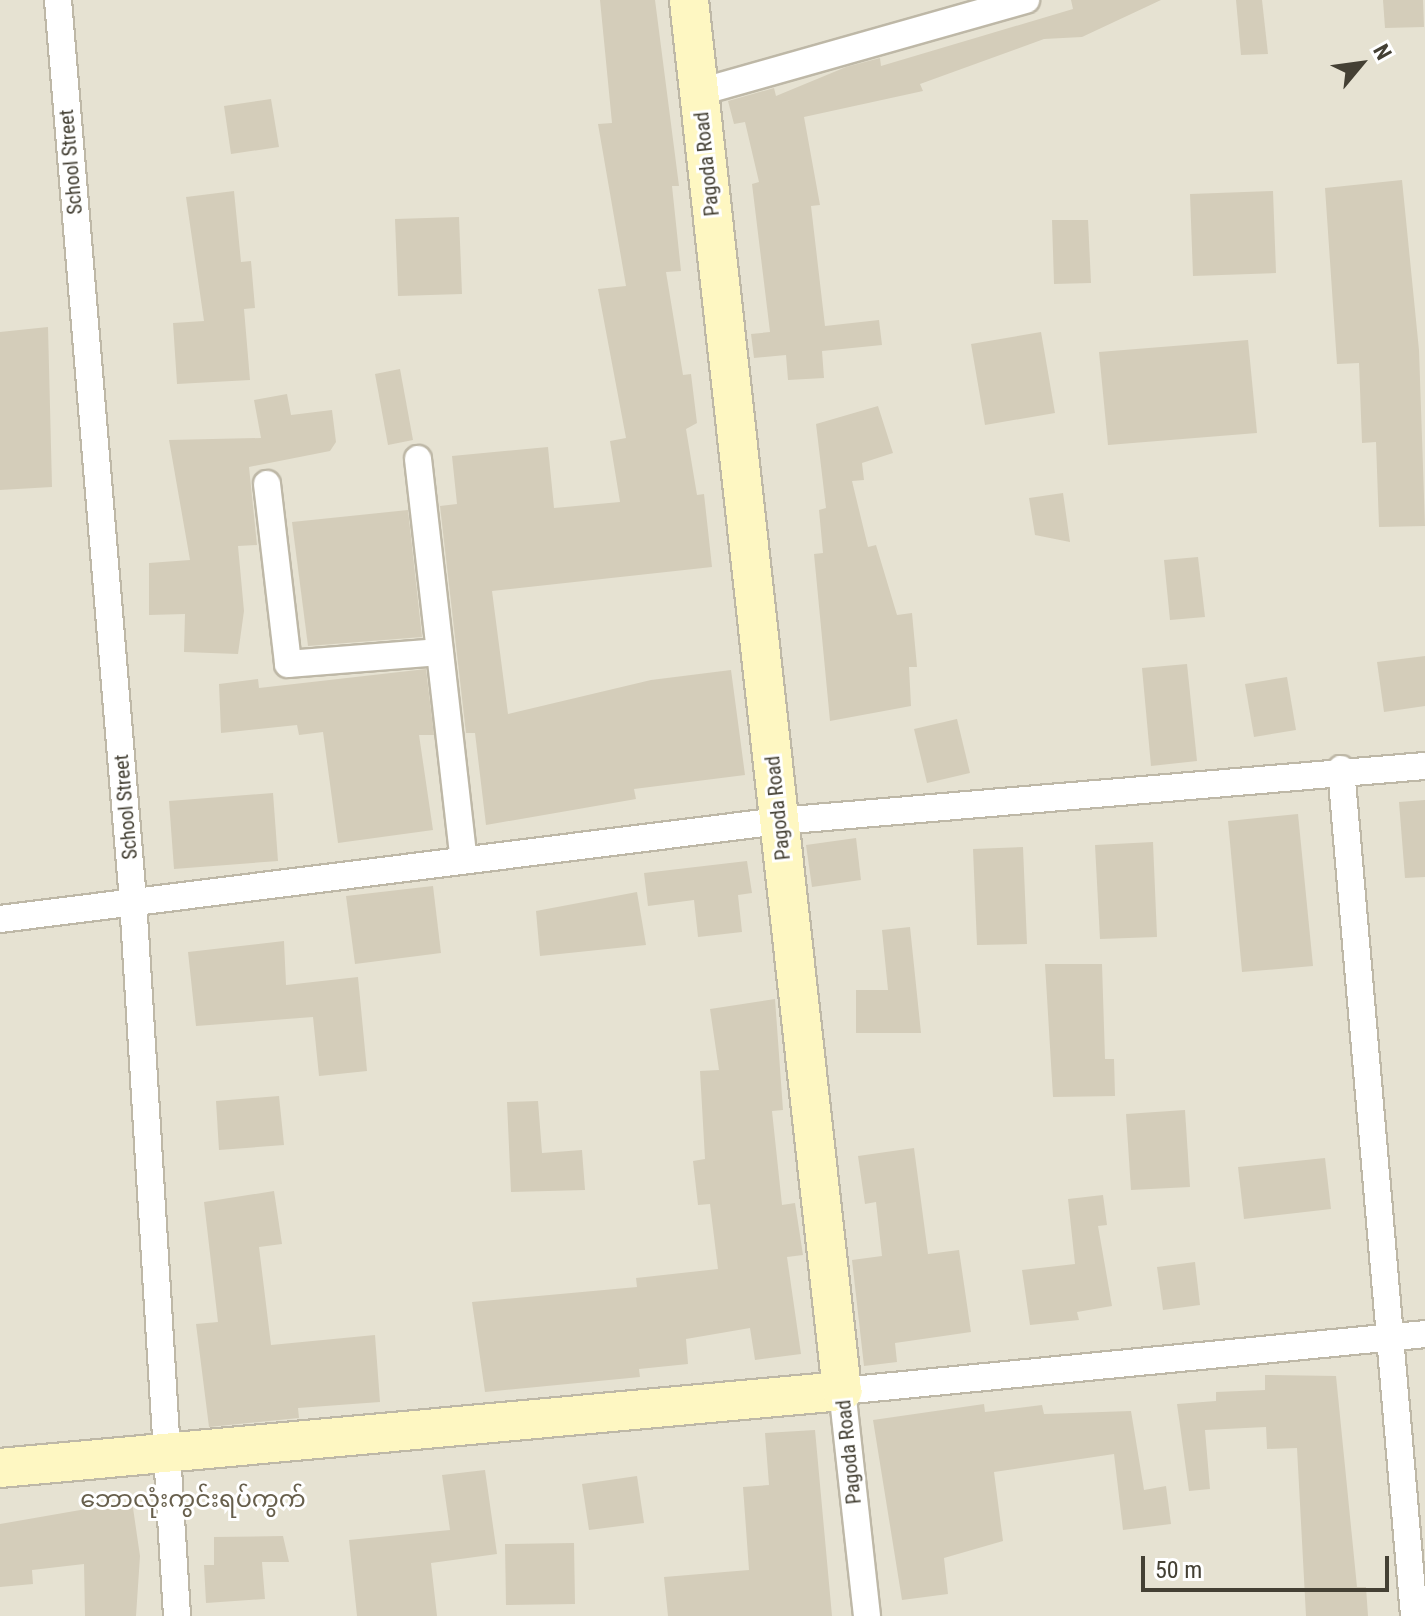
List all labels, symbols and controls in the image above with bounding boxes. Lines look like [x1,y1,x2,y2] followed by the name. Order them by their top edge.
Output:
[1321,24,1401,104] north arrow
[1368,40,1397,64] text: N
[54,108,88,216] street label: School Street
[690,111,724,217] street label: Pagoda Road
[109,753,143,861] street label: School Street
[761,755,795,861] street label: Pagoda Road
[832,1399,866,1505] street label: Pagoda Road
[80,1486,306,1514] district label: ဘောလုံးကွင်းရပ်ကွက်
[1145,1540,1393,1590] scale bar
[1155,1556,1202,1584] text: 50 m

